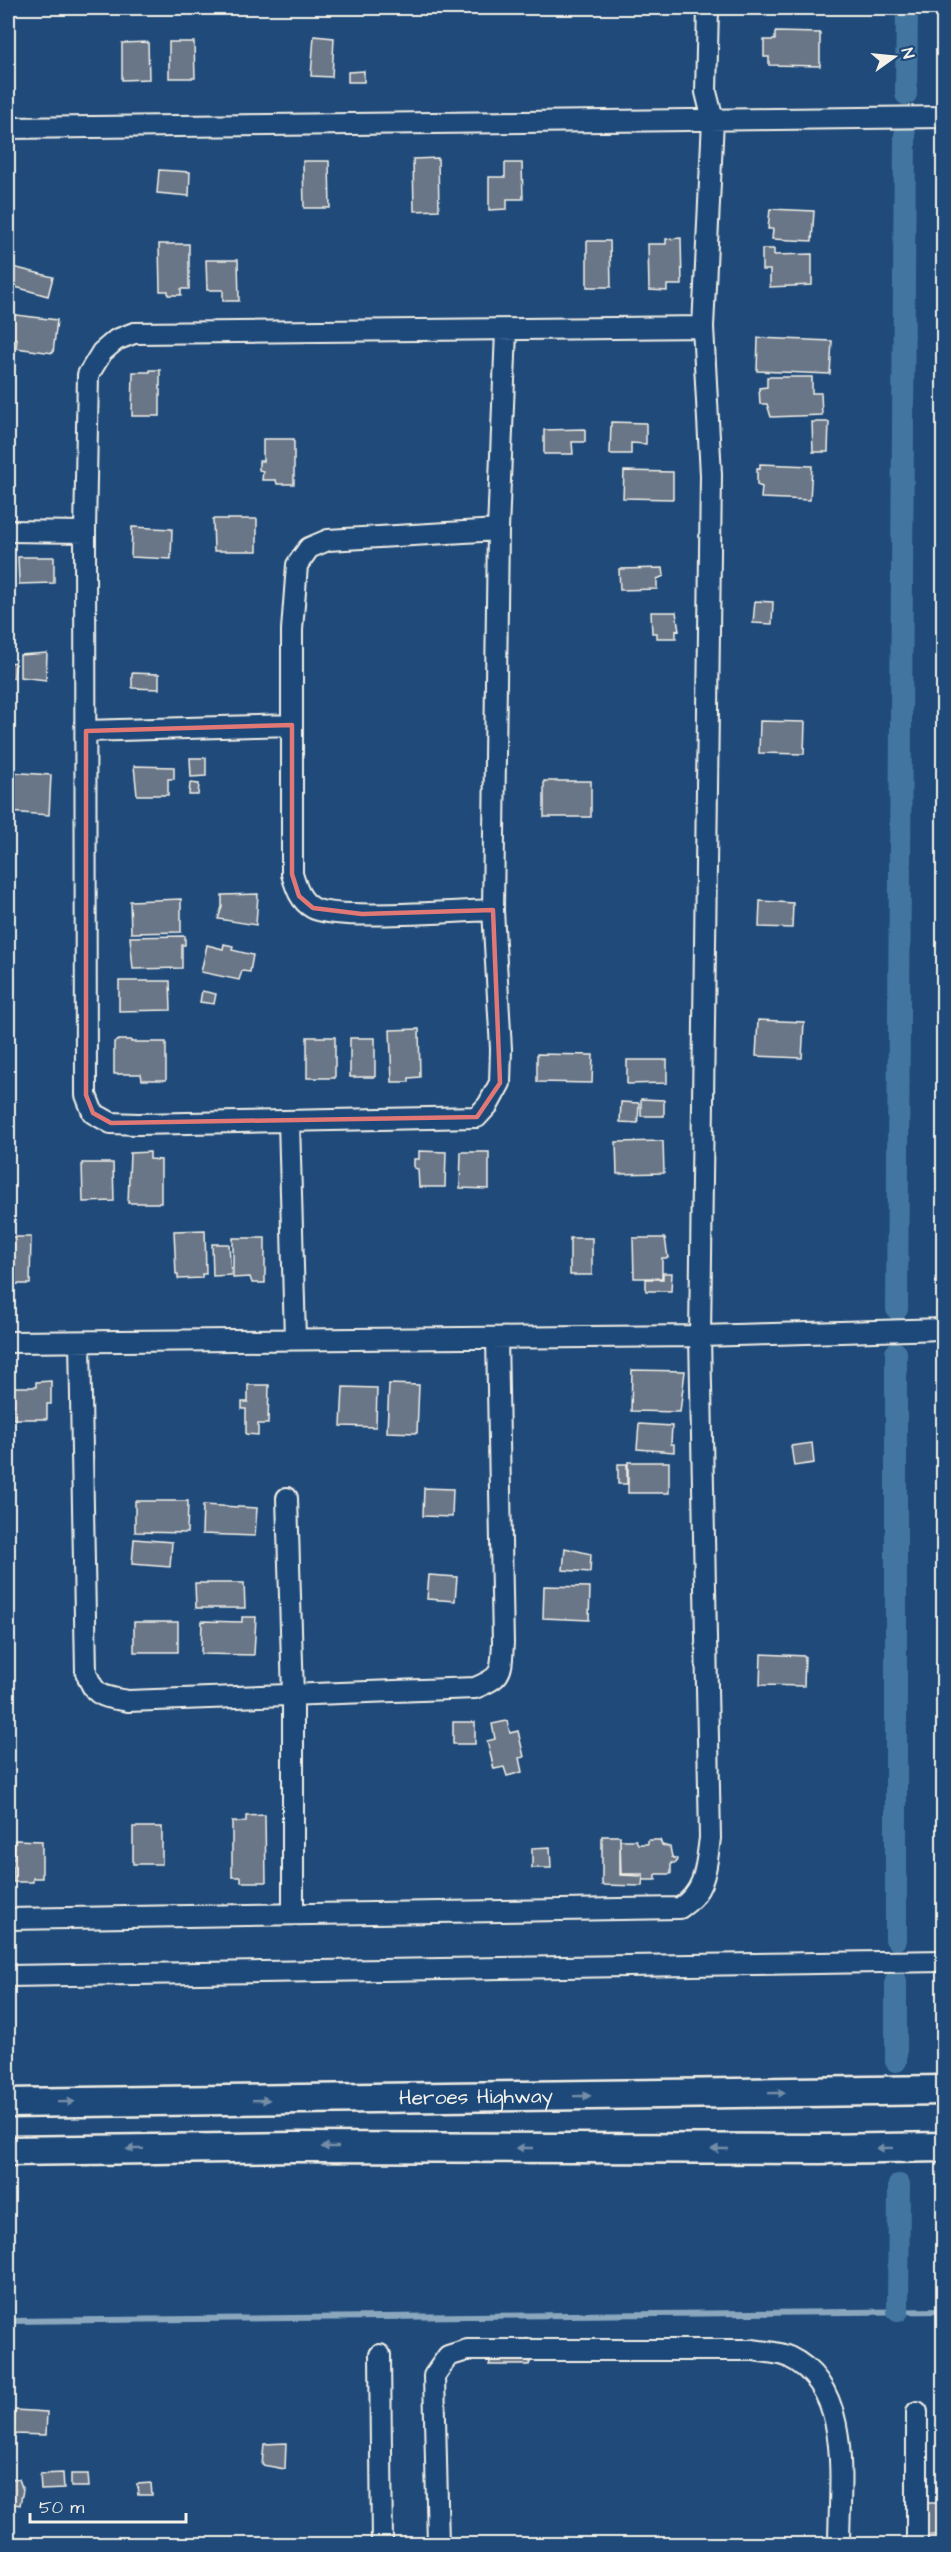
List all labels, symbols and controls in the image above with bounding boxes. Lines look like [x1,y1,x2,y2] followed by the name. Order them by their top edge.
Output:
[864,27,924,87] north arrow
[896,46,919,61] text: N
[399,2081,554,2113] street label: Heroes Highway
[767,2088,786,2098] one-way arrow
[572,2091,591,2101] one-way arrow
[251,2095,270,2105] one-way arrow
[56,2098,75,2107] one-way arrow
[321,2142,340,2152] one-way arrow
[515,2143,534,2153] one-way arrow
[876,2143,895,2153] one-way arrow
[126,2144,145,2154] one-way arrow
[710,2144,729,2154] one-way arrow
[30,2486,186,2524] scale bar
[39,2495,84,2520] text: 50 m

